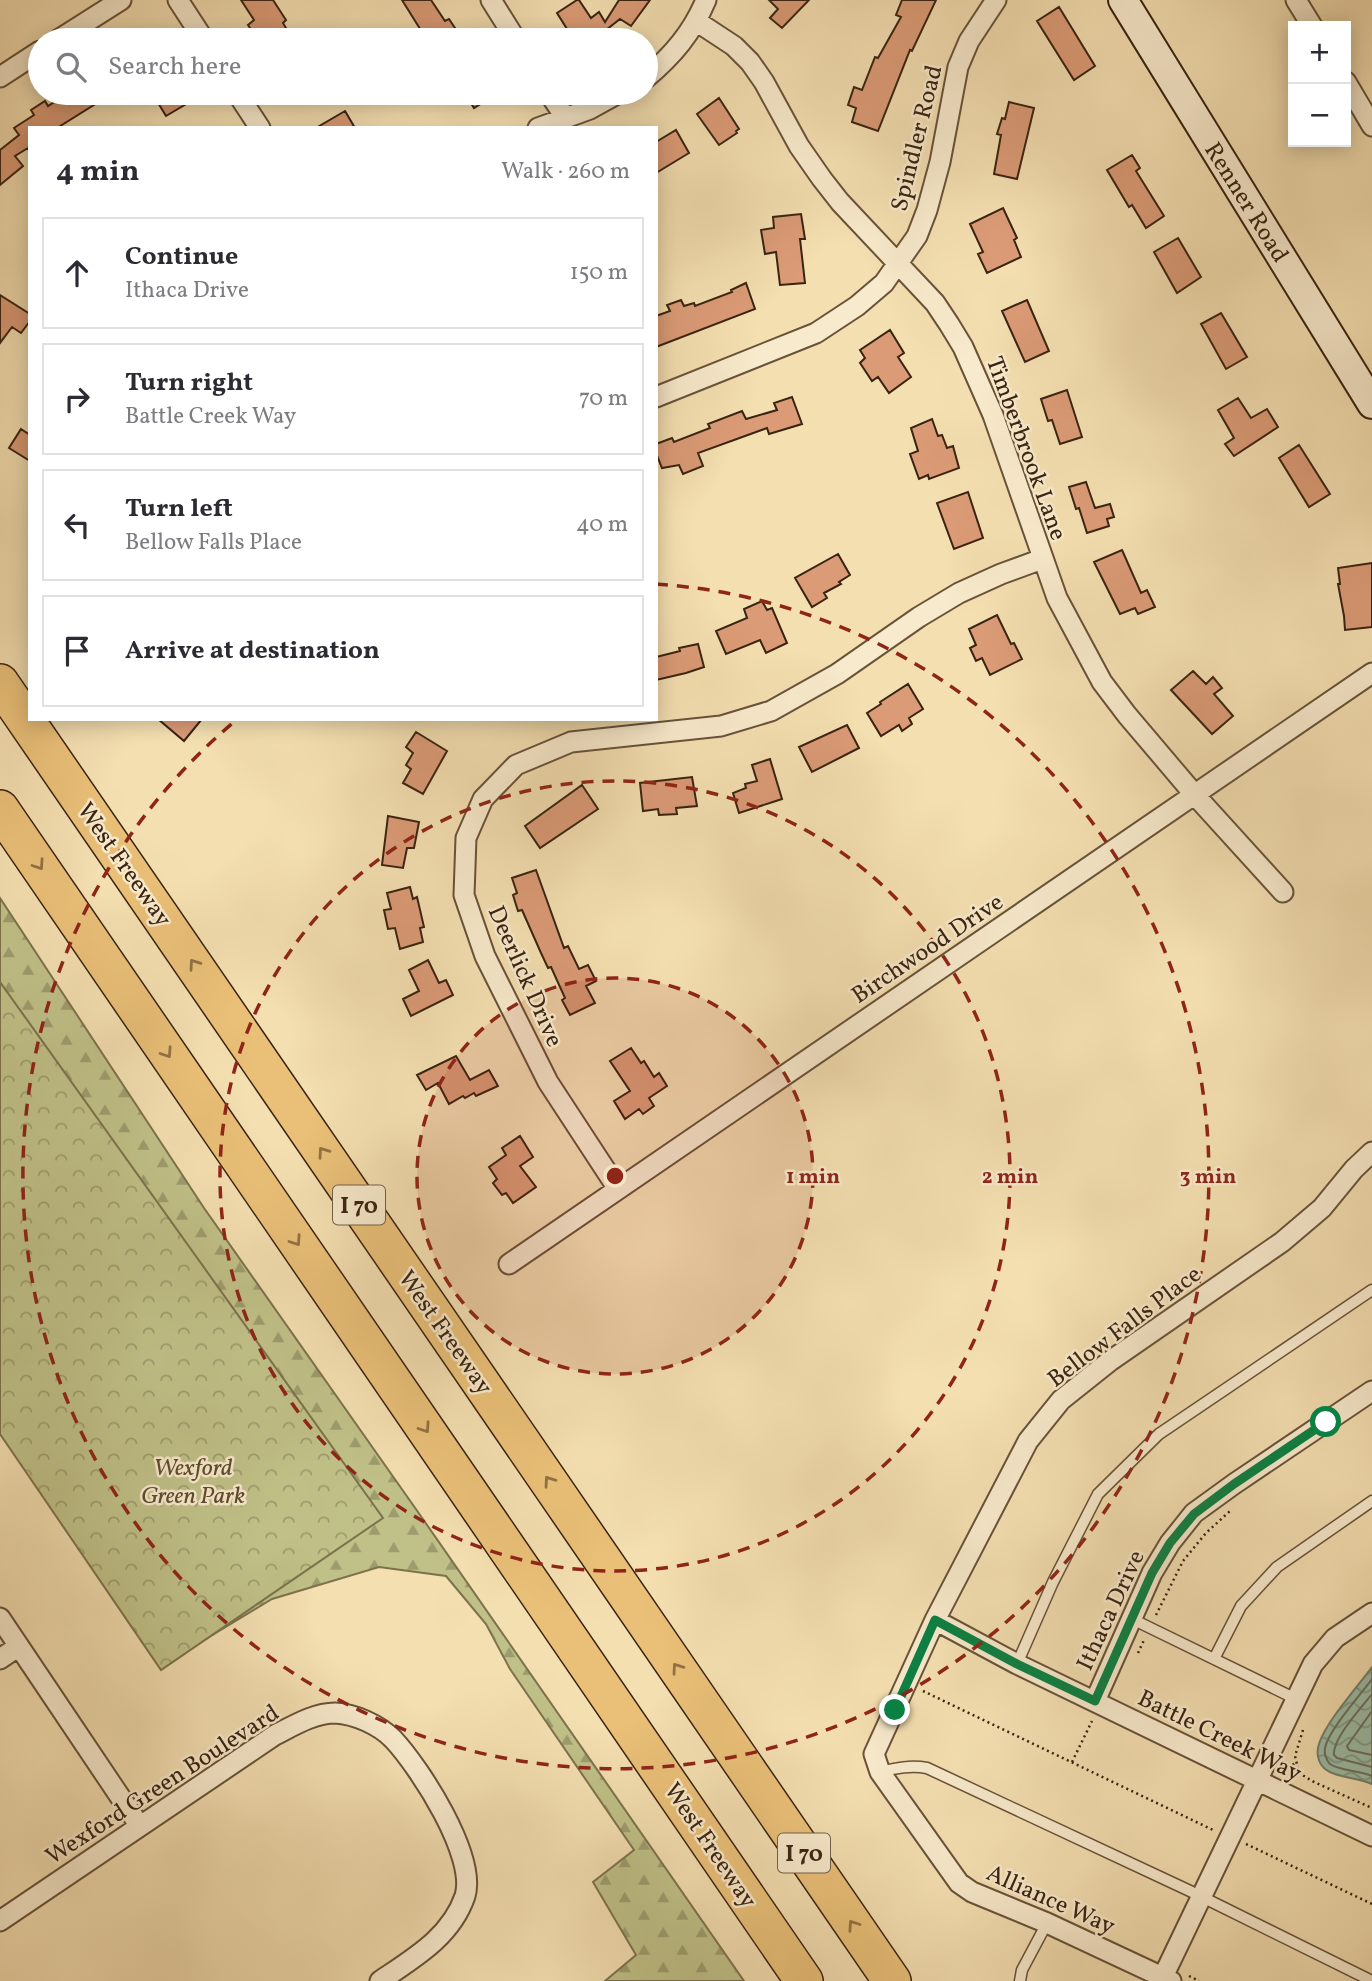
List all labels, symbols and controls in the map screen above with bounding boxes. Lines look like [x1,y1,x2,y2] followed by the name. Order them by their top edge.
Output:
[1288,21,1351,147] map controls
[1288,21,1351,84] button: +
[28,28,658,105] search box
[52,48,90,86] icon: search
[108,49,241,85] text: Search here
[883,62,953,215] street label: Spindler Road
[1288,84,1351,147] button: −
[1195,136,1296,270] street label: Renner Road
[56,151,140,193] text: 4 min
[501,156,630,188] text: Walk · 260 m
[125,239,238,275] text: Continue
[58,254,96,292] icon: ahead
[570,257,628,289] text: 150 m
[125,275,249,307] text: Ithaca Drive
[976,352,1074,545] street label: Timberbrook Lane
[125,365,253,401] text: Turn right
[58,380,96,418] icon: right
[579,383,628,415] text: 70 m
[125,401,296,433] text: Battle Creek Way
[125,491,233,527] text: Turn left
[58,506,96,544] icon: left
[576,509,628,541] text: 40 m
[125,527,302,559] text: Bellow Falls Place
[58,632,96,670] icon: arrive
[125,633,380,669] text: Arrive at destination
[68,796,179,934] street label: West Freeway
[31,857,43,870] one-way arrow
[845,886,1011,1013] street label: Birchwood Drive
[478,901,570,1053] street label: Deerlick Drive
[190,959,202,972] one-way arrow
[159,1045,171,1058] one-way arrow
[318,1147,331,1160] one-way arrow
[786,1163,840,1192] text: 1 min
[982,1163,1038,1192] text: 2 min
[1180,1163,1236,1192] text: 3 min
[603,1164,627,1188] centre of rings
[333,1186,385,1224] road number: I 70
[288,1233,301,1246] one-way arrow
[1041,1258,1209,1397] street label: Bellow Falls Place
[389,1264,500,1402] street label: West Freeway
[1310,1406,1341,1437] route start
[417,1420,429,1433] one-way arrow
[141,1452,245,1514] park label: Wexford Green Park
[544,1476,557,1489] one-way arrow
[1069,1545,1155,1677] street label: Ithaca Drive
[673,1663,685,1676] one-way arrow
[1131,1682,1307,1791] street label: Battle Creek Way
[879,1694,910,1725] route end
[39,1697,287,1874] street label: Wexford Green Boulevard
[655,1776,764,1916] street label: West Freeway
[778,1834,830,1872] road number: I 70
[980,1857,1120,1944] street label: Alliance Way
[849,1920,861,1933] one-way arrow

